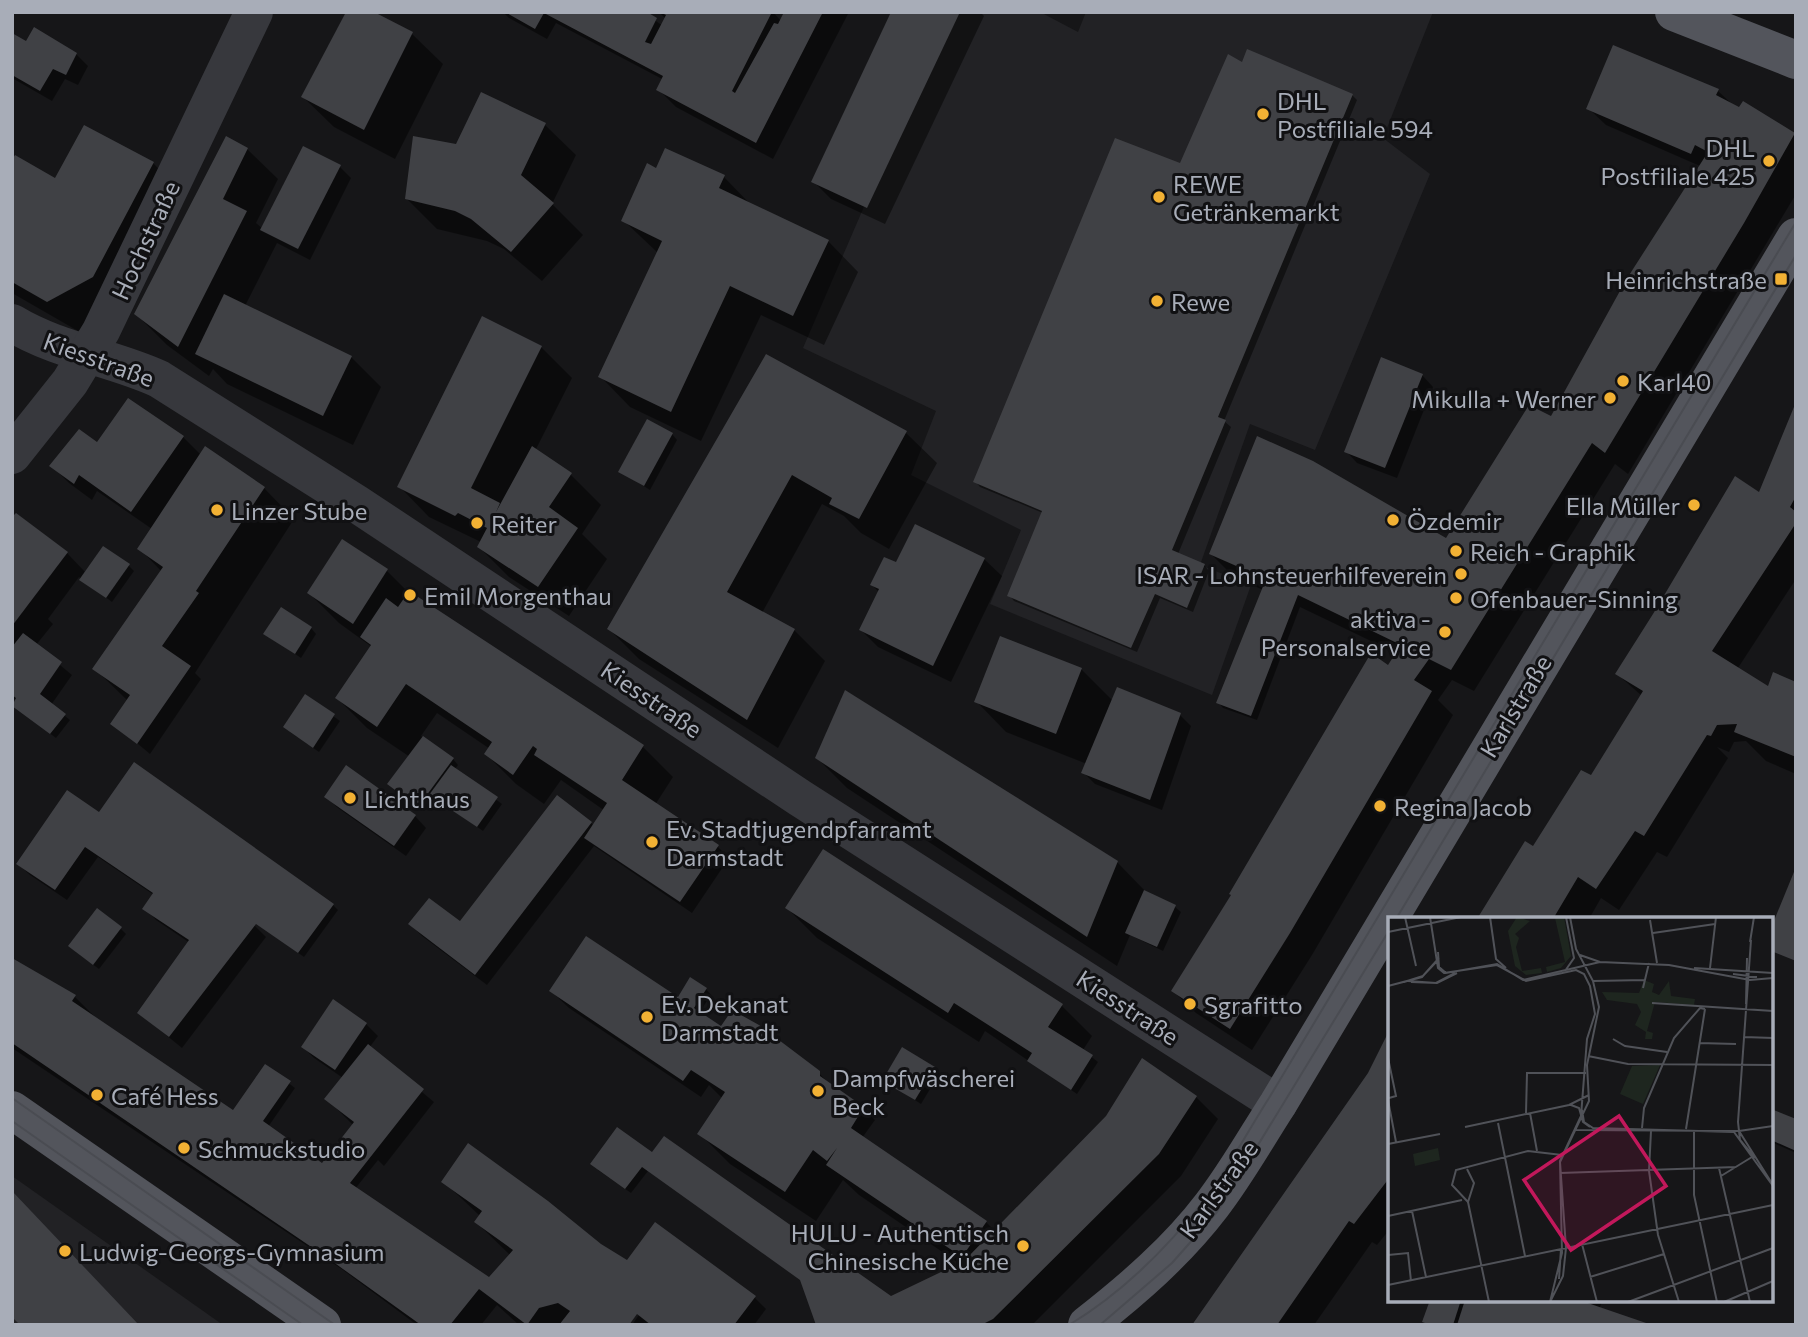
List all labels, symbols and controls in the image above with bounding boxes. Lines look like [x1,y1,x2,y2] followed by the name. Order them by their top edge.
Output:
[1277,86,1433,143] place label: DHL Postfiliale 594
[1255,106,1271,122] marker: DHL Postfiliale 594
[1601,133,1755,190] place label: DHL Postfiliale 425
[1761,153,1777,169] marker: DHL Postfiliale 425
[1173,169,1340,226] place label: REWE Getränkemarkt
[105,176,185,304] street label: Hochstraße
[1151,189,1167,205] marker: REWE Getränkemarkt
[1605,265,1767,294] place label: Heinrichstraße
[1773,271,1789,287] marker: Heinrichstraße
[1171,287,1230,316] place label: Rewe
[1149,293,1165,309] marker: Rewe
[40,326,158,392] street label: Kiesstraße
[1637,367,1711,396] place label: Karl40
[1615,373,1631,389] marker: Karl40
[1411,384,1596,413] place label: Mikulla + Werner
[1602,390,1618,406] marker: Mikulla + Werner
[1566,491,1680,520] place label: Ella Müller
[231,496,367,525] place label: Linzer Stube
[1686,497,1702,513] marker: Ella Müller
[209,502,225,518] marker: Linzer Stube
[1407,506,1502,535] place label: Özdemir
[491,509,557,538] place label: Reiter
[1385,512,1401,528] marker: Özdemir
[469,515,485,531] marker: Reiter
[1470,537,1636,566] place label: Reich - Graphik
[1448,543,1464,559] marker: Reich - Graphik
[1136,560,1447,589] place label: ISAR - Lohnsteuerhilfeverein
[1453,566,1469,582] marker: ISAR - Lohnsteuerhilfeverein
[424,581,612,610] place label: Emil Morgenthau
[1470,584,1678,613] place label: Ofenbauer-Sinning
[402,587,418,603] marker: Emil Morgenthau
[1448,590,1464,606] marker: Ofenbauer-Sinning
[1261,604,1431,661] place label: aktiva - Personalservice
[1437,624,1453,640] marker: aktiva - Personalservice
[1473,650,1557,762] street label: Karlstraße
[596,655,708,743] street label: Kiesstraße
[364,784,470,813] place label: Lichthaus
[342,790,358,806] marker: Lichthaus
[1394,792,1532,821] place label: Regina Jacob
[1372,798,1388,814] marker: Regina Jacob
[666,814,932,871] place label: Ev. Stadtjugendpfarramt Darmstadt
[644,834,660,850] marker: Ev. Stadtjugendpfarramt Darmstadt
[1388,917,1773,1302] inset map
[1072,963,1184,1051] street label: Kiesstraße
[661,989,788,1046] place label: Ev. Dekanat Darmstadt
[1204,990,1302,1019] place label: Sgrafitto
[1182,996,1198,1012] marker: Sgrafitto
[639,1009,655,1025] marker: Ev. Dekanat Darmstadt
[832,1063,1015,1120] place label: Dampfwäscherei Beck
[111,1081,219,1110] place label: Café Hess
[810,1083,826,1099] marker: Dampfwäscherei Beck
[89,1087,105,1103] marker: Café Hess
[198,1134,365,1163] place label: Schmuckstudio
[1173,1134,1263,1244] street label: Karlstraße
[176,1140,192,1156] marker: Schmuckstudio
[791,1218,1009,1275] place label: HULU - Authentisch Chinesische Küche
[79,1237,384,1266] place label: Ludwig-Georgs-Gymnasium
[1015,1238,1031,1254] marker: HULU - Authentisch Chinesische Küche
[57,1243,73,1259] marker: Ludwig-Georgs-Gymnasium

